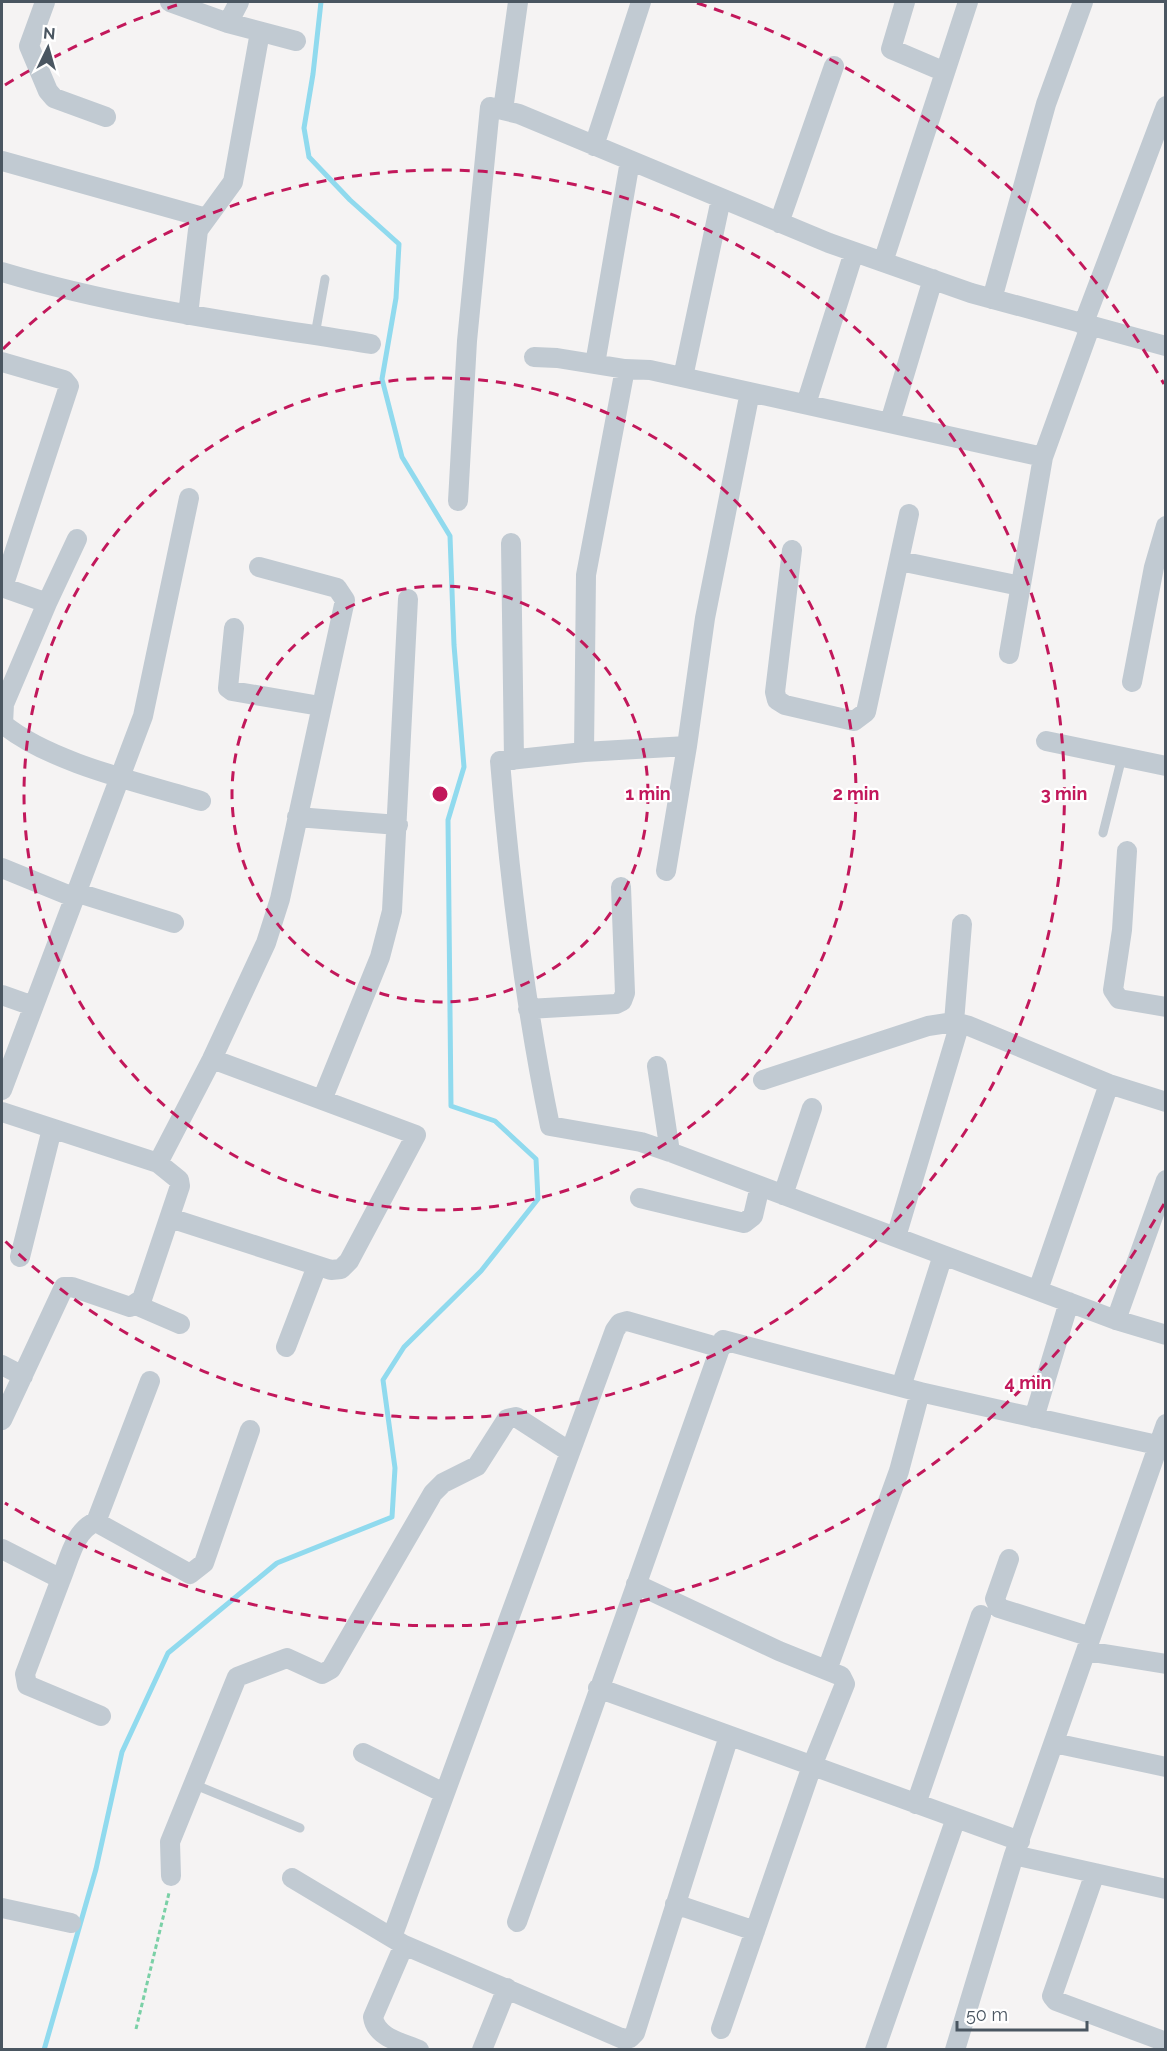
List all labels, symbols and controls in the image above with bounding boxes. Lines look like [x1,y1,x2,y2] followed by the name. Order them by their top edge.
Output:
[18,18,78,78] north arrow
[42,24,56,44] text: N
[625,783,671,804] text: 1 min
[833,783,879,804] text: 2 min
[1041,783,1087,804] text: 3 min
[430,784,450,804] centre of rings
[1005,1372,1051,1393] text: 4 min
[957,1994,1088,2032] scale bar
[966,2004,1008,2025] text: 50 m

